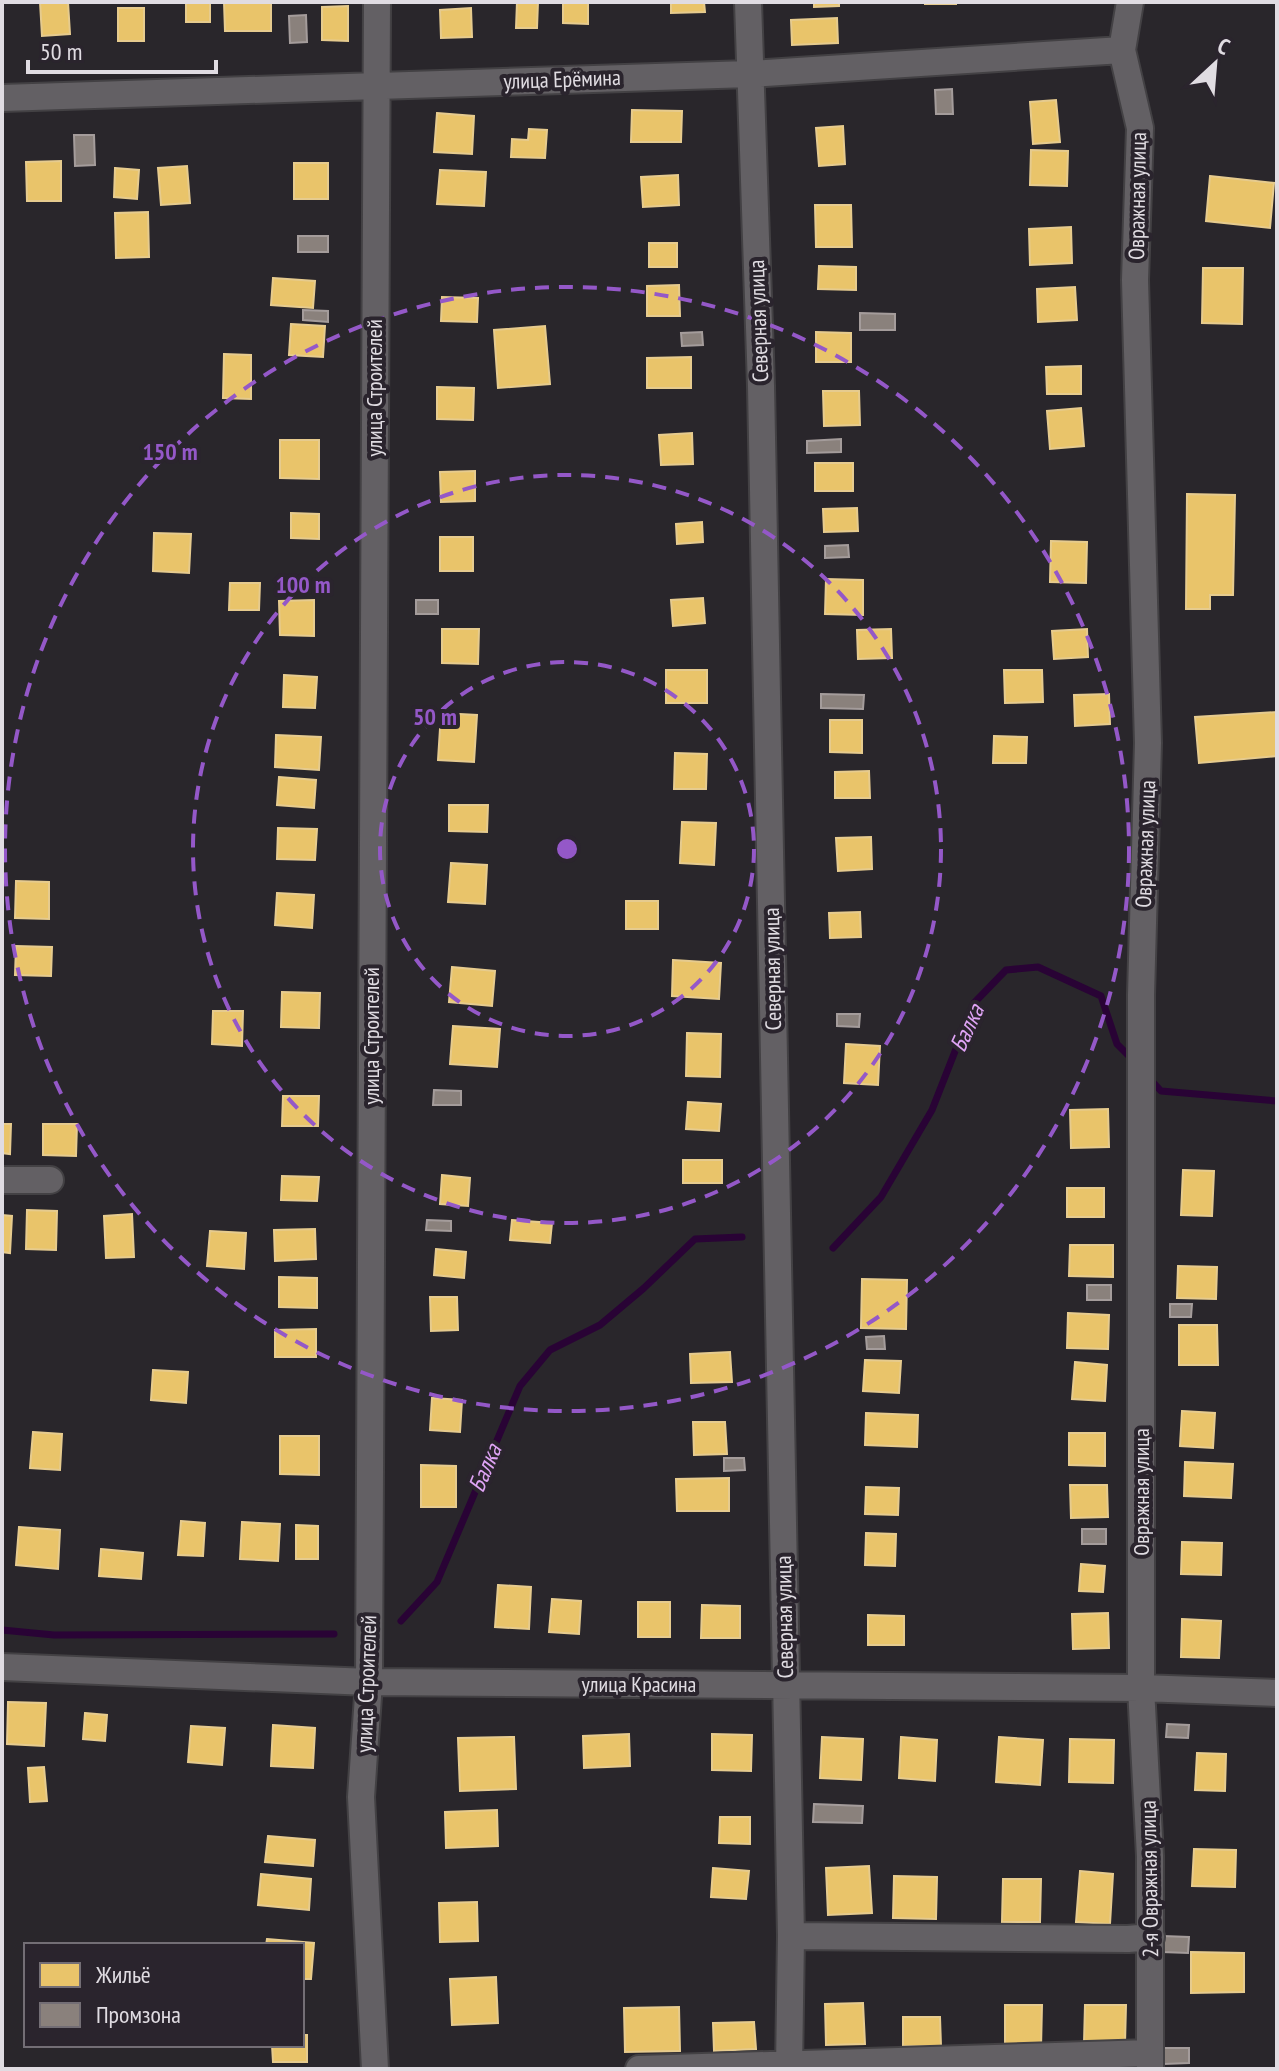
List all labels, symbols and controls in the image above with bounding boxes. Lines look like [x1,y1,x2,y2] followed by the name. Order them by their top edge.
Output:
[28,24,216,74] scale bar
[1175,24,1255,104] north arrow
[1213,31,1234,61] text: С
[40,36,82,67] text: 50 m
[503,63,621,95] street label: улица Ерёмина
[1122,132,1152,260] street label: Овражная улица
[742,259,774,383] street label: Северная улица
[360,319,388,457] street label: улица Строителей
[142,436,198,467] text: 150 m
[275,569,331,600] text: 100 m
[413,701,457,732] text: 50 m
[1129,780,1161,908] street label: Овражная улица
[553,835,581,863] centre of rings
[757,907,787,1031] street label: Северная улица
[357,967,385,1105] street label: улица Строителей
[942,998,992,1057] water label: Балка
[1127,1428,1155,1556] street label: Овражная улица
[461,1438,509,1496] water label: Балка
[769,1555,799,1679] street label: Северная улица
[350,1615,382,1753] street label: улица Строителей
[582,1670,696,1698] street label: улица Красина
[1134,1800,1164,1958] street label: 2-я Овражная улица
[24,1943,304,2047] legend
[95,1959,151,1990] text: Жильё
[96,1999,181,2030] text: Промзона

